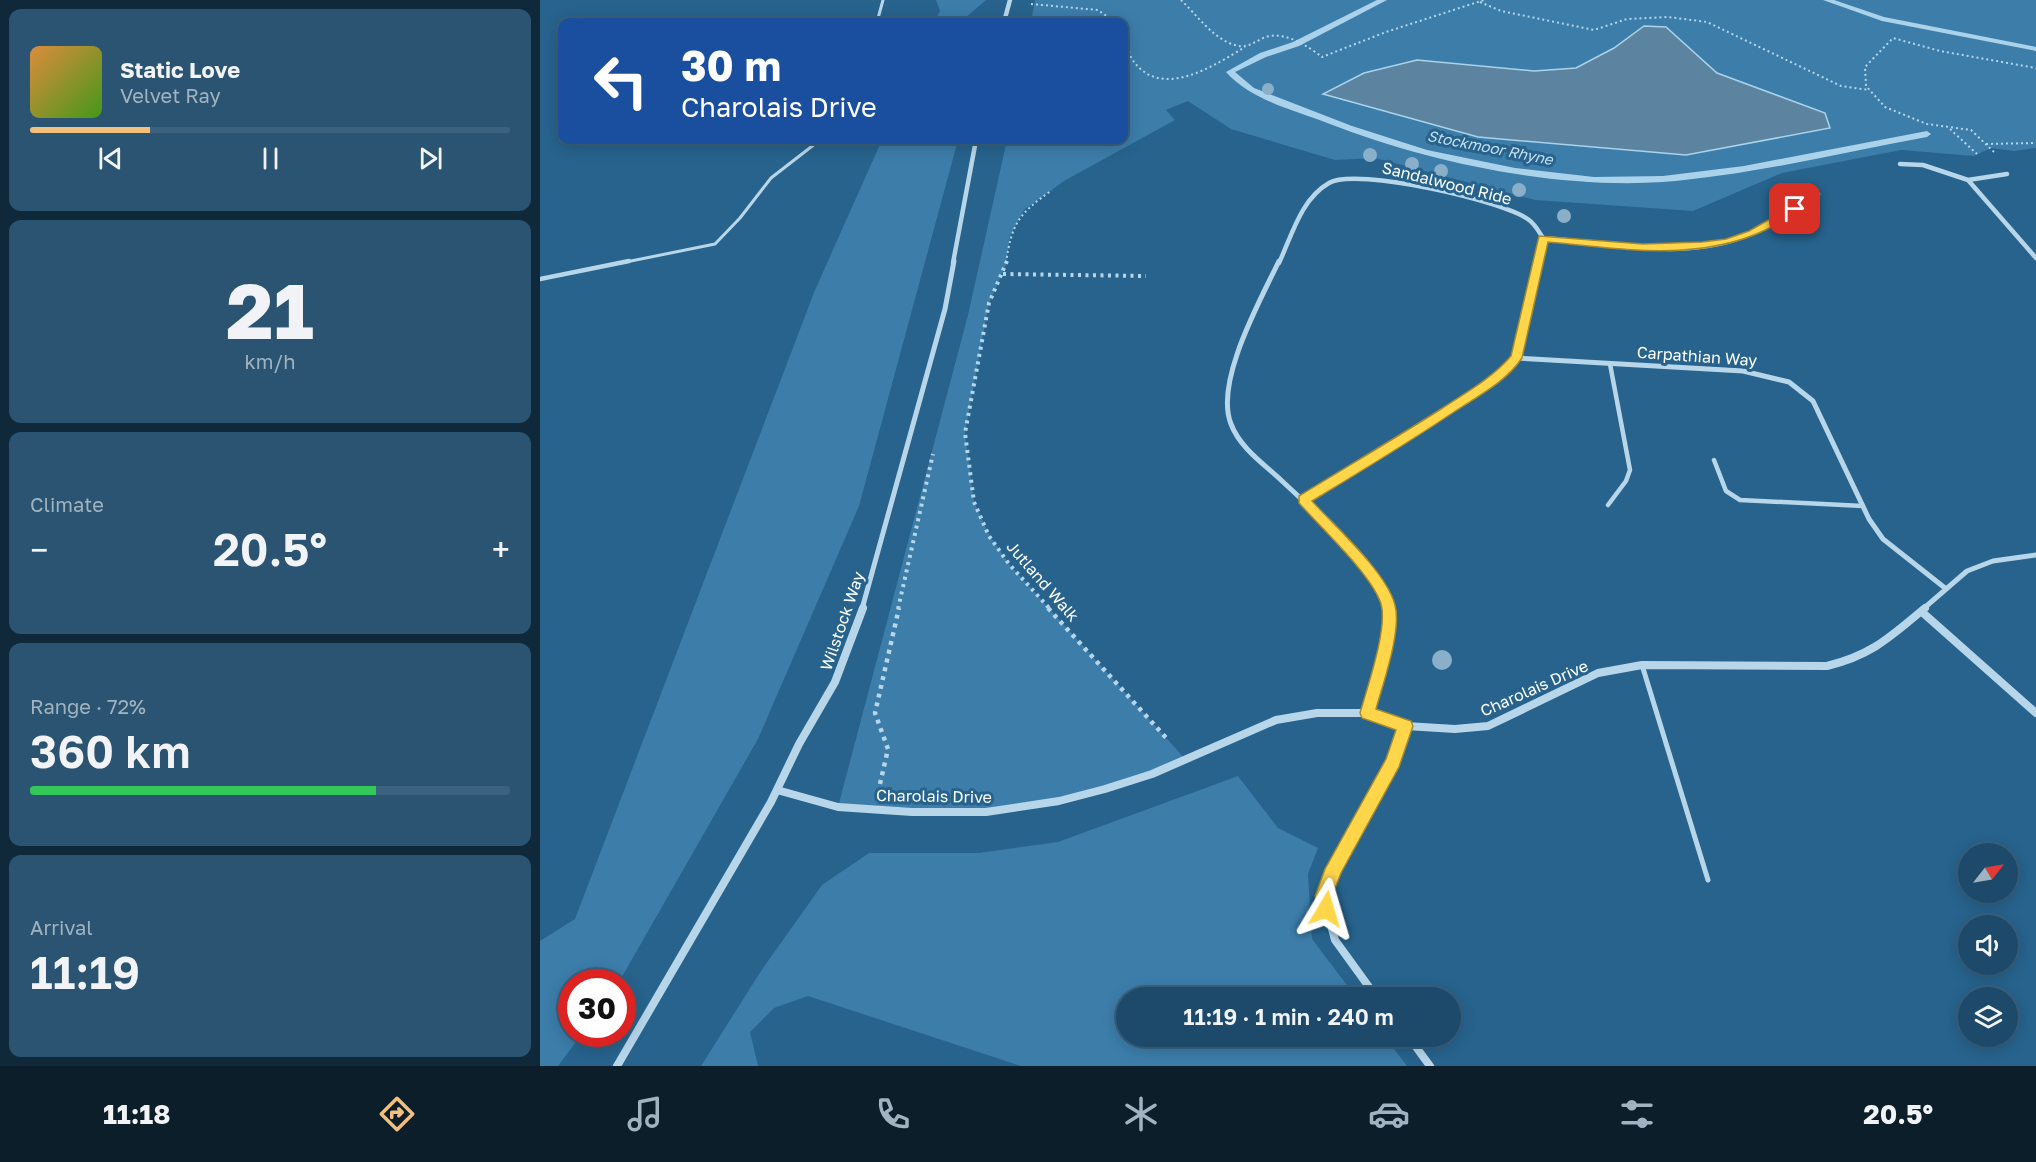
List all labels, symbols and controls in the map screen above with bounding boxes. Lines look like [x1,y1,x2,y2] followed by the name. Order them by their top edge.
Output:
[681,40,781,90] text: 30 m
[582,42,660,120] icon: left
[120,56,240,83] text: Static Love
[120,83,221,107] text: Velvet Ray
[681,91,877,123] text: Charolais Drive
[1426,126,1556,169] water label: Stockmoor Rhyne
[94,142,127,175] icon: previous
[254,142,287,175] icon: pause
[414,142,447,175] icon: next
[1380,157,1514,209] street label: Sandalwood Ride
[1769,183,1820,234] pin
[1778,192,1811,225] icon: arrive
[226,263,314,356] text: 21
[1636,342,1758,370] street label: Carpathian Way
[245,349,295,373] text: km/h
[30,492,104,516] text: Climate
[213,522,327,576] text: 20.5°
[30,530,48,569] text: −
[492,530,510,569] text: +
[1002,536,1084,626] street label: Jutland Walk
[816,569,868,673] street label: Wilstock Way
[1477,655,1591,721] street label: Charolais Drive
[30,694,146,718] text: Range · 72%
[30,724,191,778] text: 360 km
[876,785,992,807] street label: Charolais Drive
[1958,843,2018,903] north arrow
[1958,843,2018,1047] map controls
[1294,877,1358,941] position arrow
[30,915,93,939] text: Arrival
[1958,915,2018,975] button: sound
[30,945,140,999] text: 11:19
[558,969,636,1047] speed limit sign: 30
[1958,987,2018,1047] button: layers
[1183,1003,1394,1030] text: 11:19 · 1 min · 240 m
[376,1093,418,1135] icon: directions
[624,1093,666,1135] icon: music
[872,1093,914,1135] icon: phone
[1120,1093,1162,1135] icon: climate
[1368,1093,1410,1135] icon: car
[1616,1093,1658,1135] icon: filters
[103,1098,171,1130] text: 11:18
[1863,1098,1933,1130] text: 20.5°

